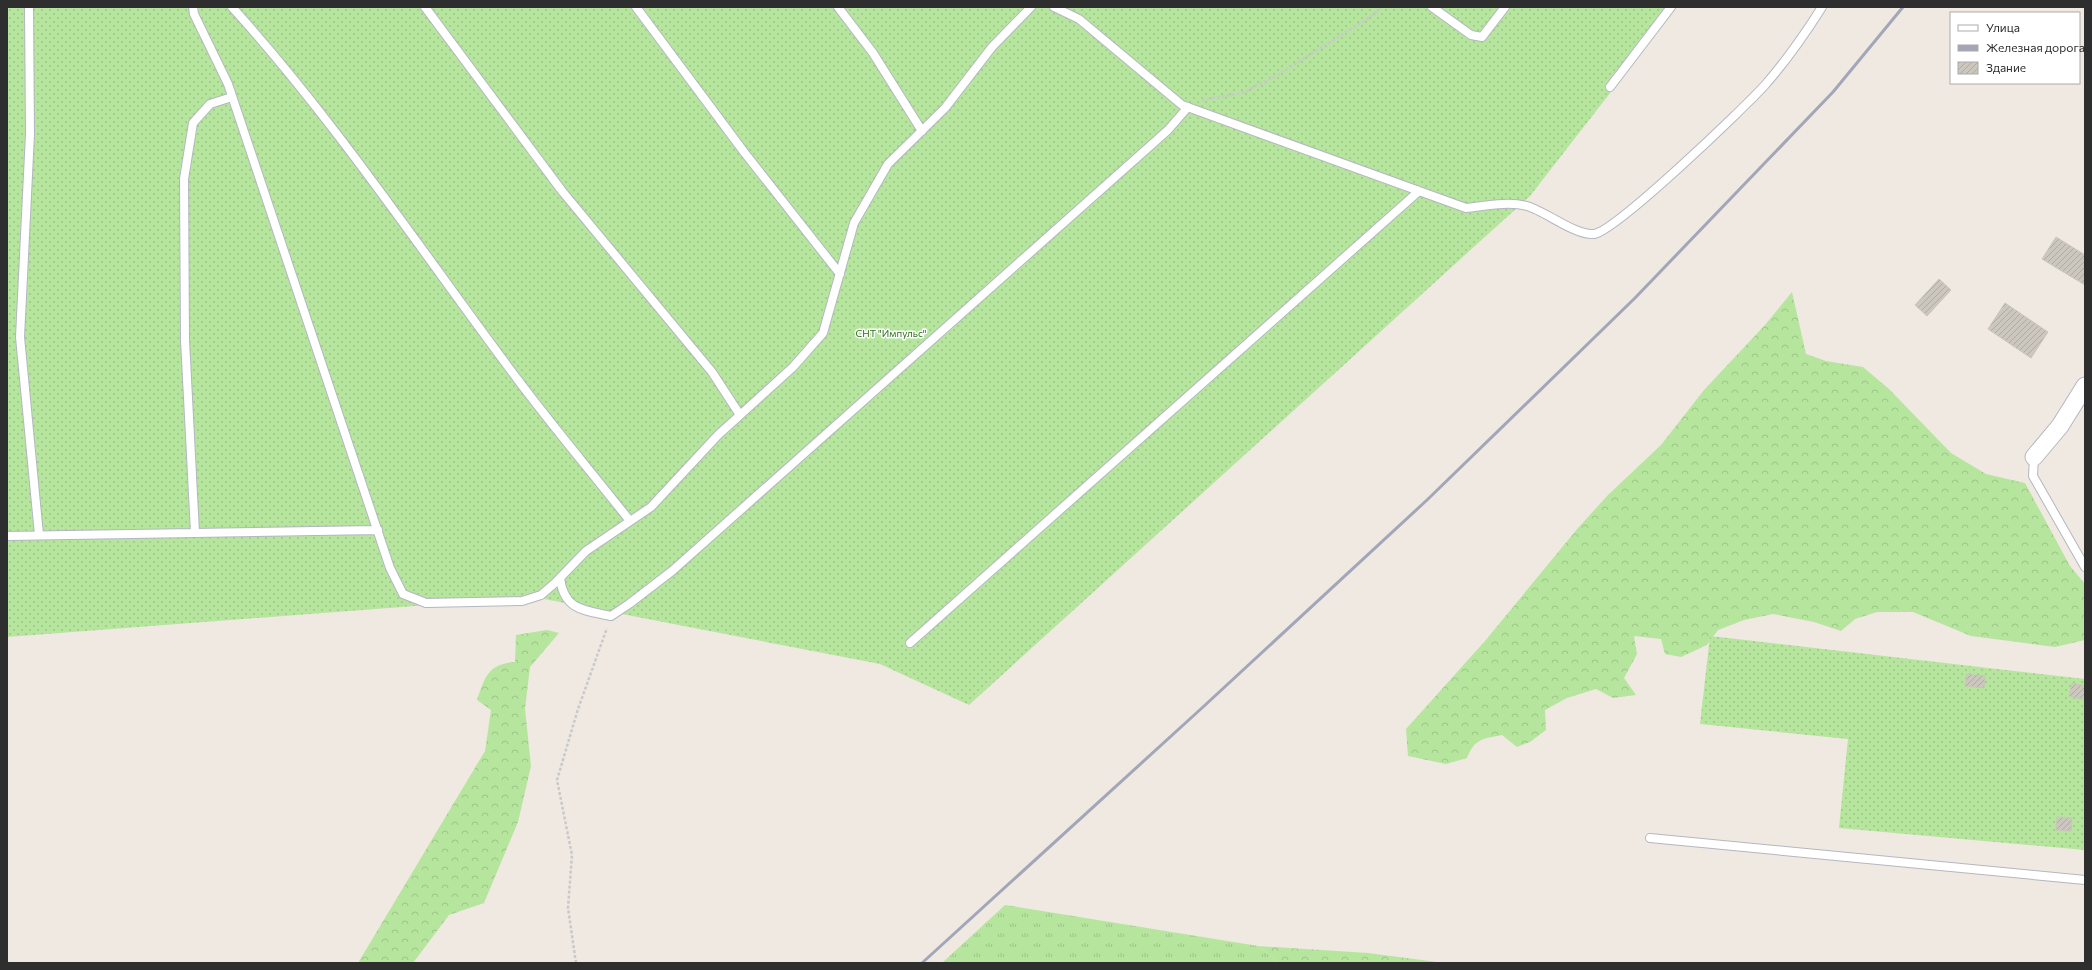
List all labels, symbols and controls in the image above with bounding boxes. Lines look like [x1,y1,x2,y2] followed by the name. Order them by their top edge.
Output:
[1950,12,2080,84] legend
[1986,20,2020,34] text: Улица
[1986,40,2085,54] text: Железная дорога
[1986,60,2026,74] text: Здание
[855,327,927,339] park label: СНТ "Импульс"

